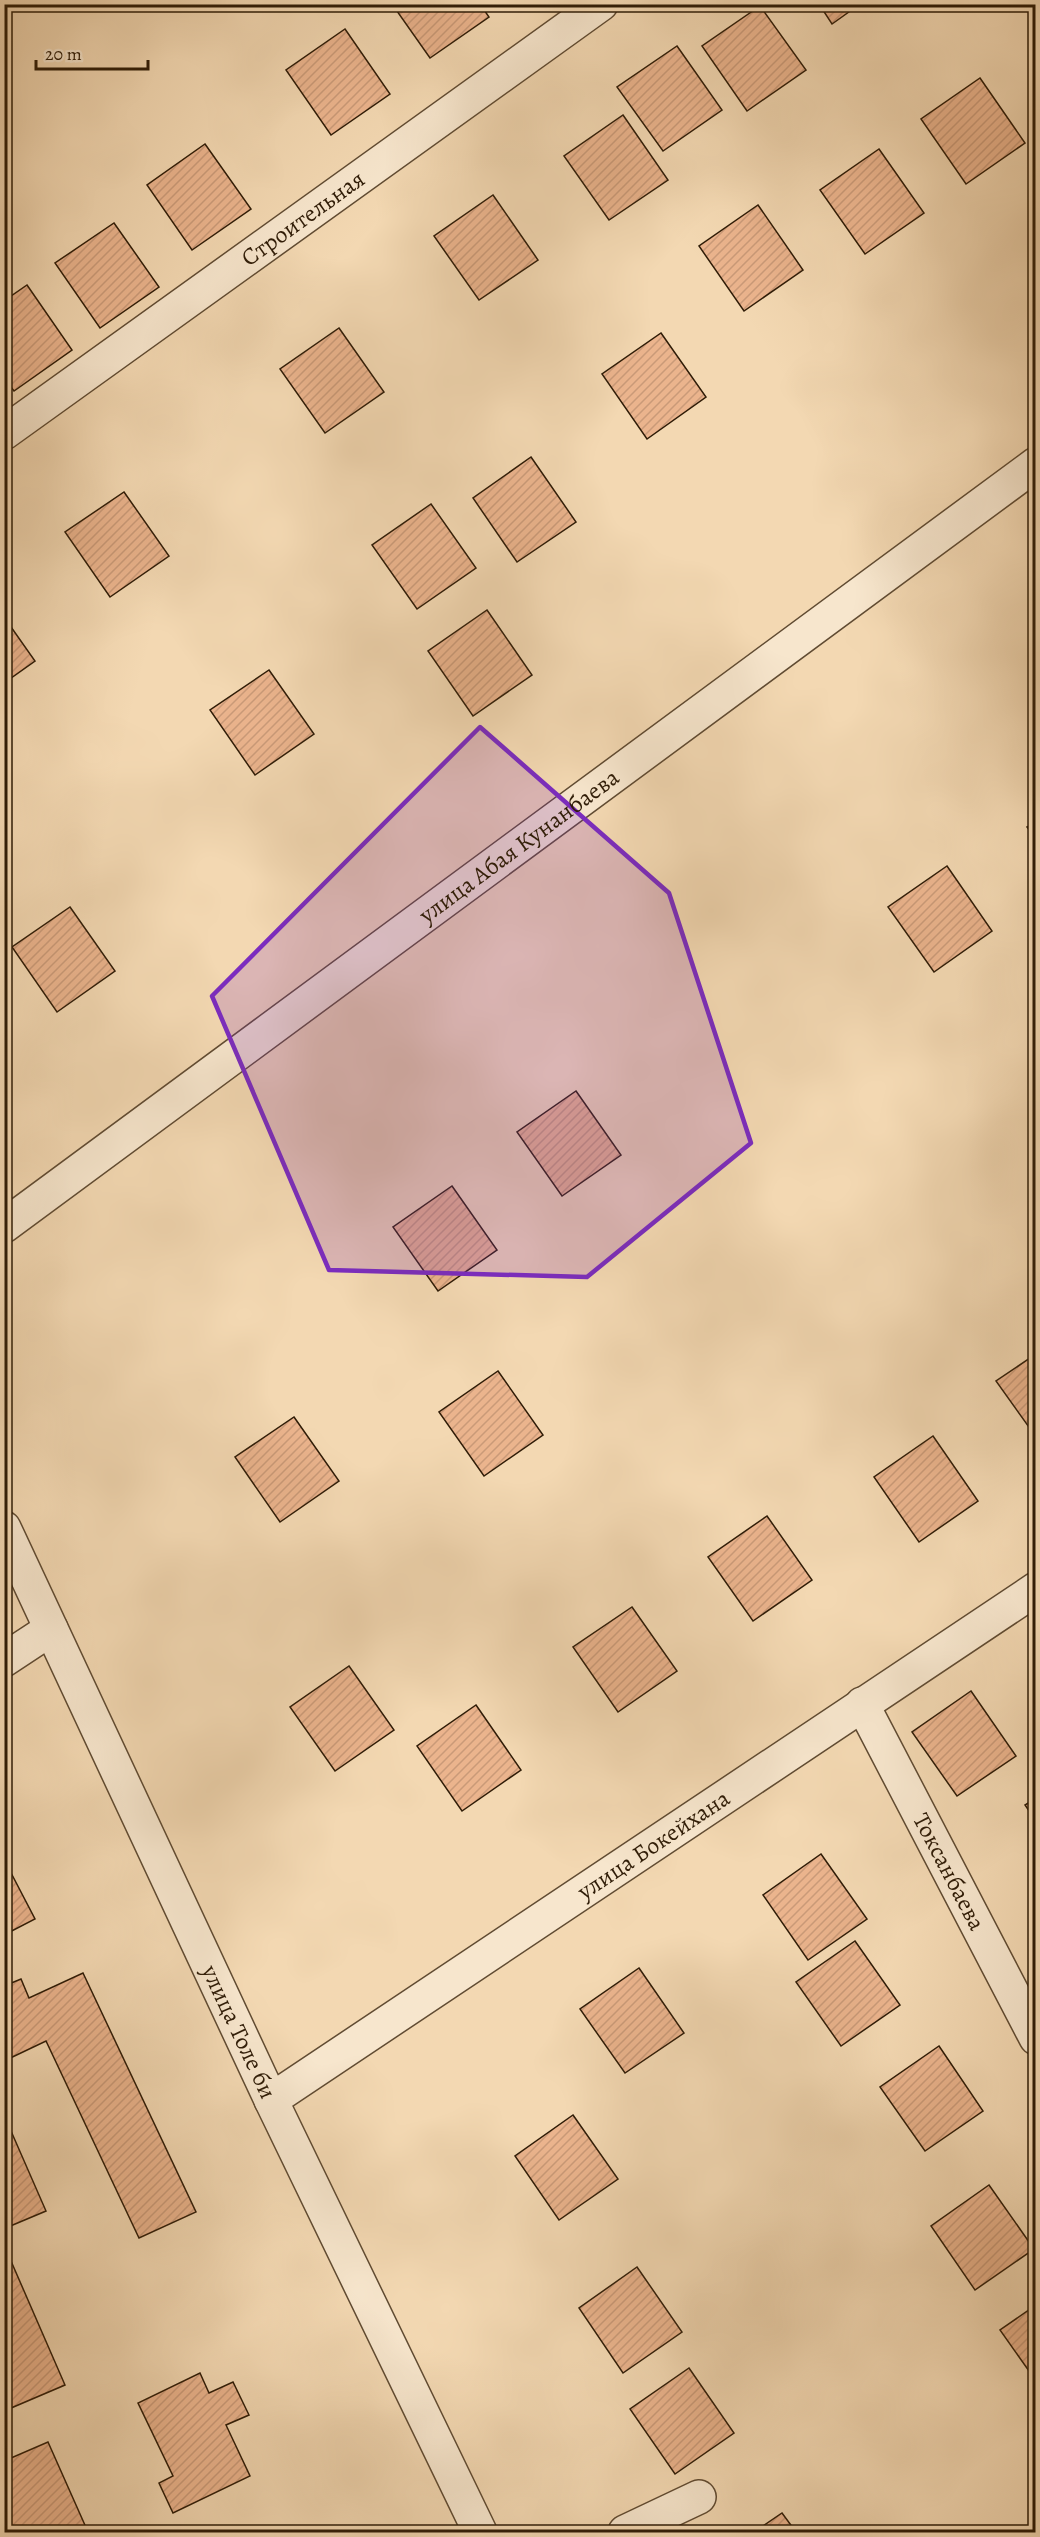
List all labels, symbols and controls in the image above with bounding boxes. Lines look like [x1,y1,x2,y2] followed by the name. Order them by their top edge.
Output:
[36,33,148,71] scale bar
[45,42,82,66] text: 20 m
[235,163,371,274] street label: Строительная
[411,761,626,931] street label: улица Абая Кунанбаева
[570,1782,736,1908] street label: улица Бокейхана
[906,1807,993,1936] street label: Токсанбаева
[194,1959,284,2104] street label: улица Толе би

